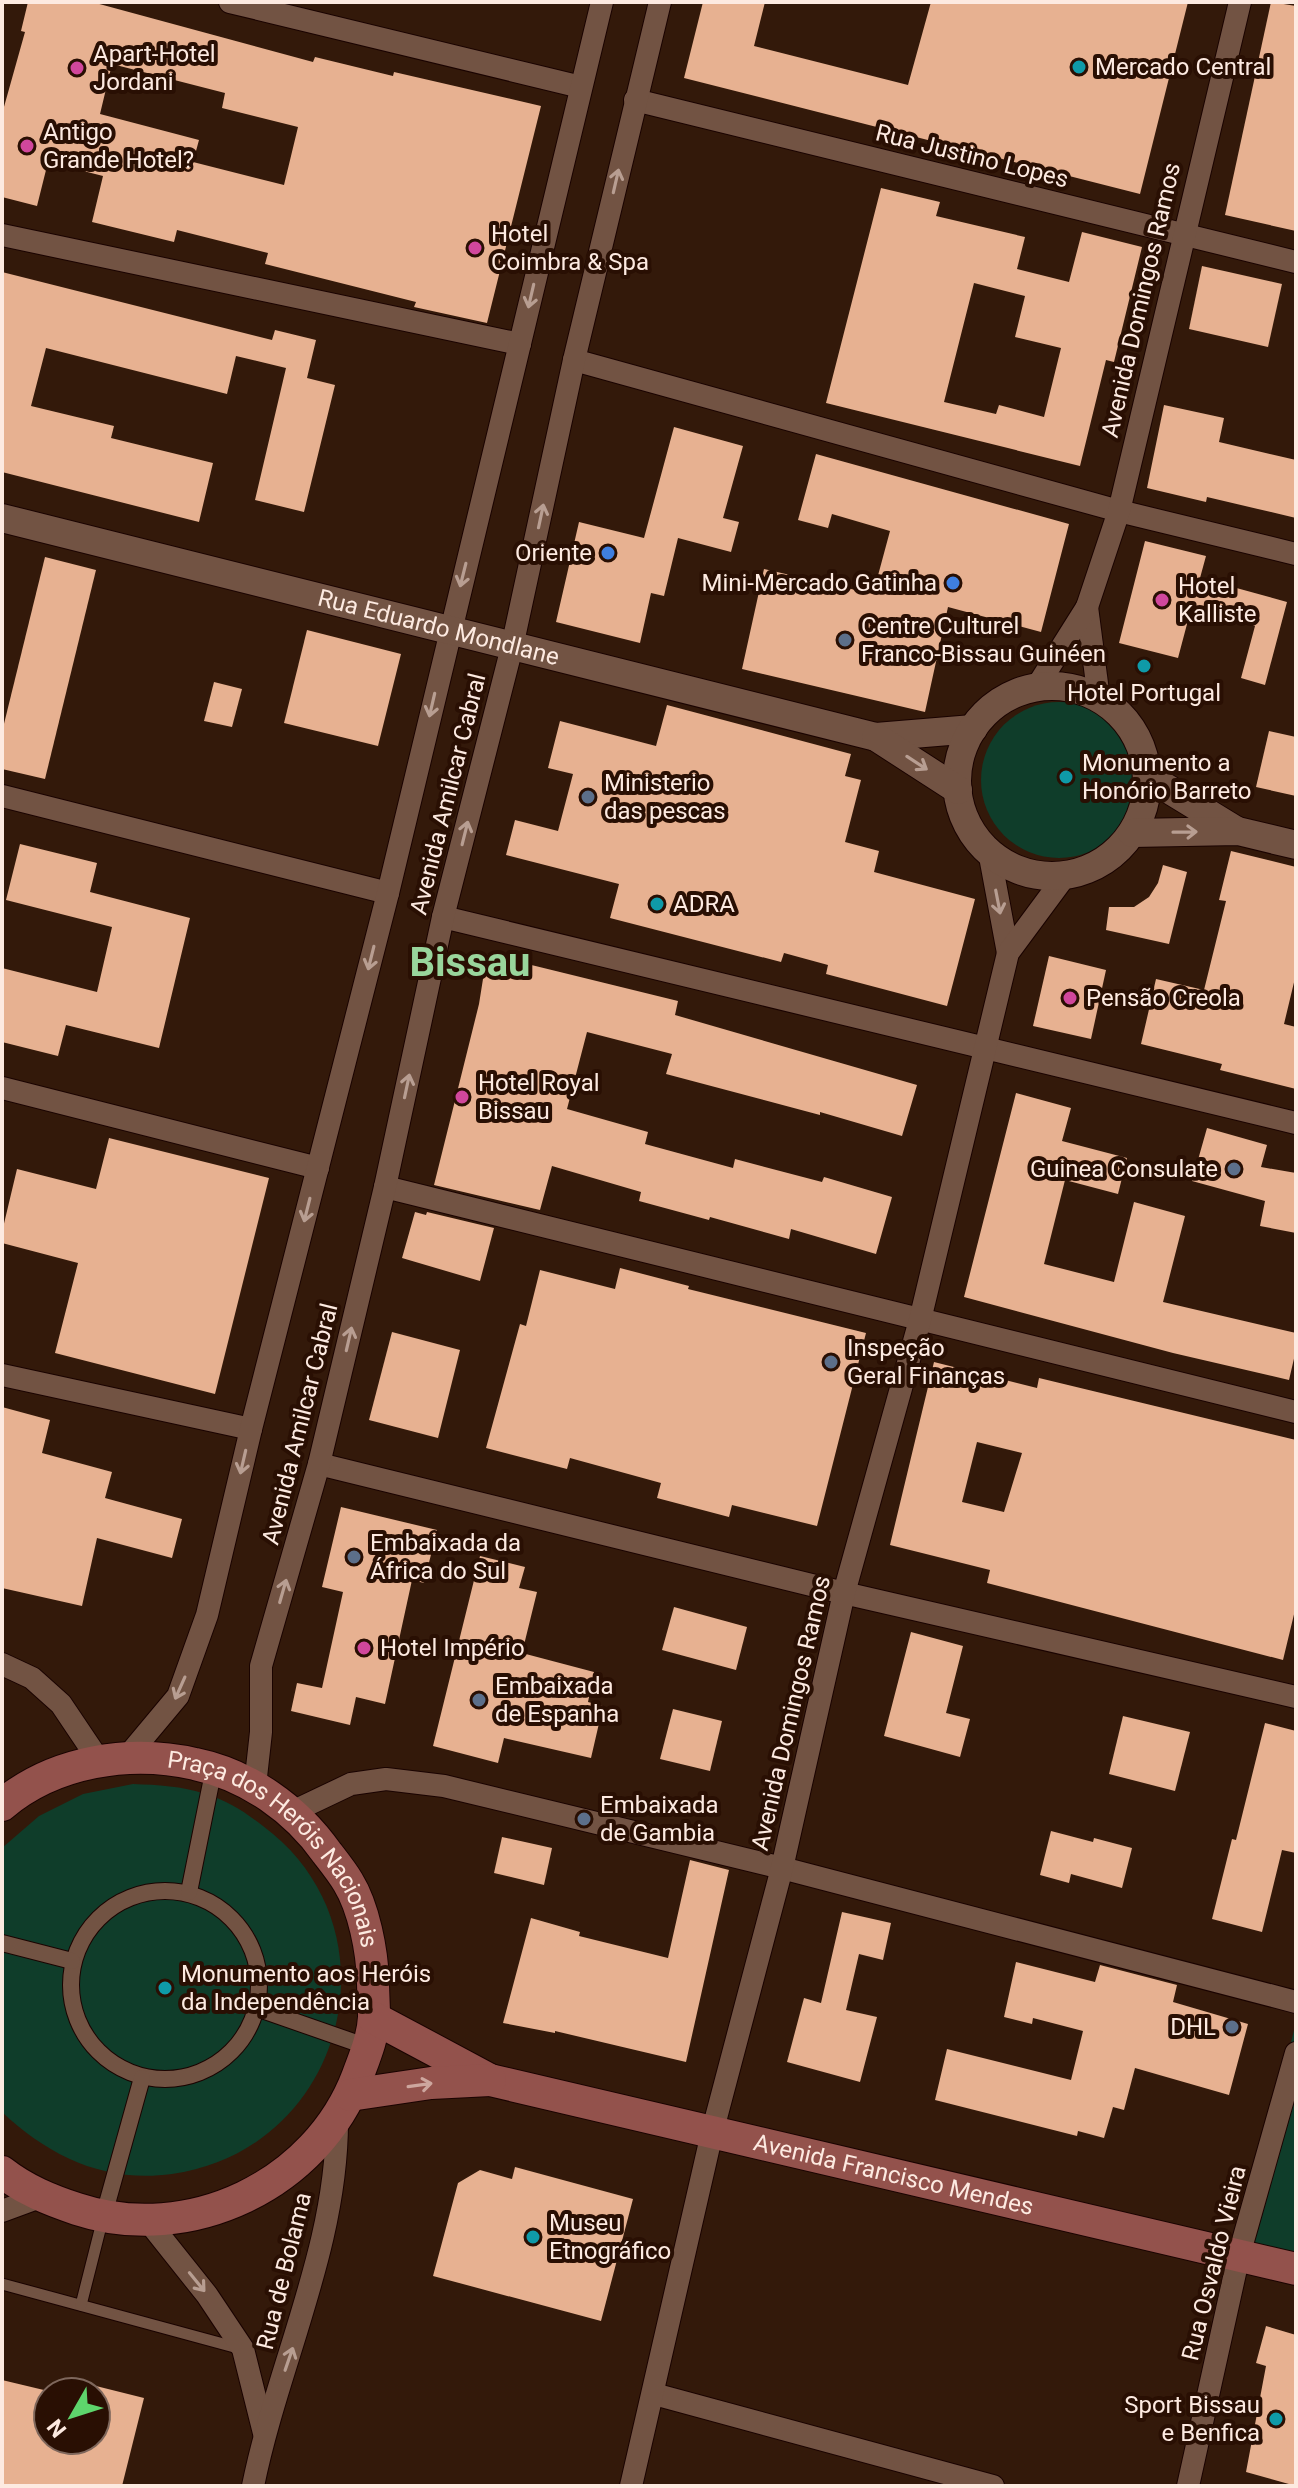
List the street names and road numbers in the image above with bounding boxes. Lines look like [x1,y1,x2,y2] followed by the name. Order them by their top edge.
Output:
[873,119,1071,193] street label: Rua Justino Lopes
[1096,160,1186,440] street label: Avenida Domingos Ramos
[315,584,562,671] street label: Rua Eduardo Mondlane
[404,670,492,918] street label: Avenida Amilcar Cabral
[256,1300,344,1548] street label: Avenida Amilcar Cabral
[746,1573,836,1853] street label: Avenida Domingos Ramos
[166,1745,383,1950] street label: Praça dos Heróis Nacionais
[751,2128,1036,2221] street label: Avenida Francisco Mendes
[1176,2163,1252,2363] street label: Rua Osvaldo Vieira
[251,2190,317,2352] street label: Rua de Bolama

